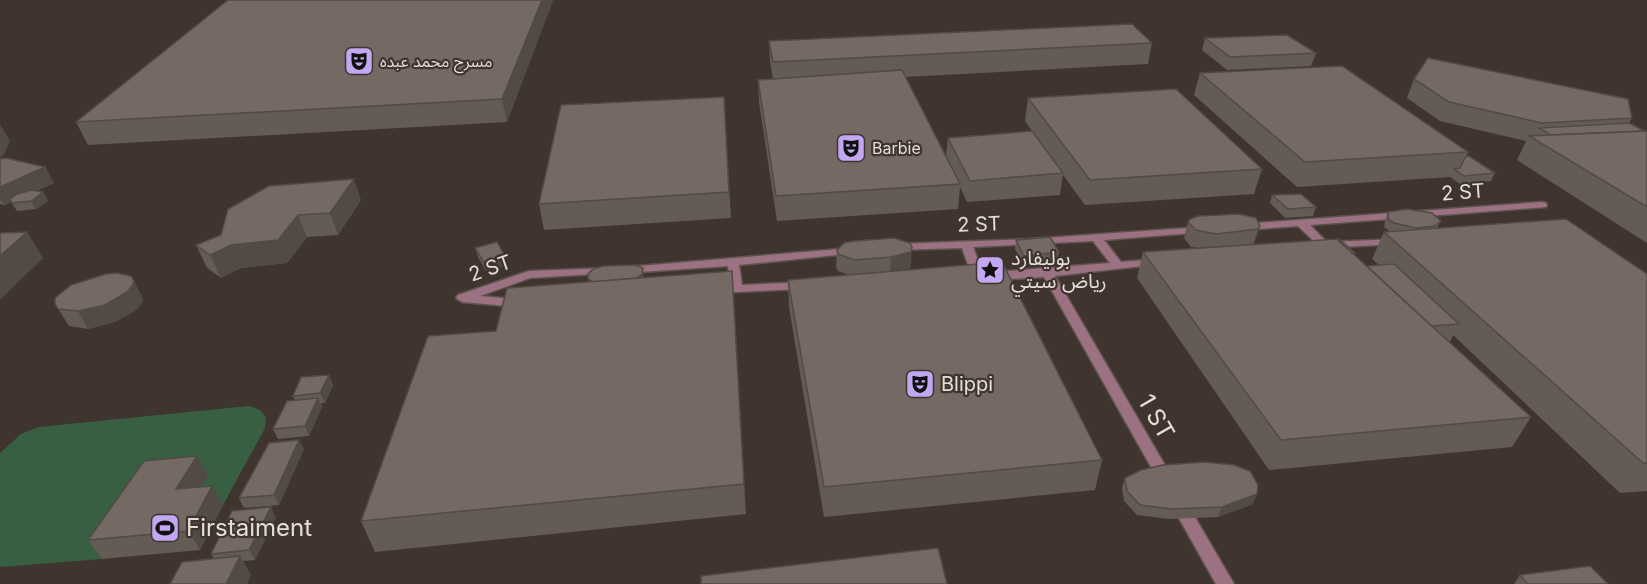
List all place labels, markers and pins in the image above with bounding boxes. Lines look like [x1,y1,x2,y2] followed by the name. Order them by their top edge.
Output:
[343,45,375,77] theatre icon: مسرح محمد عبده
[380,51,492,74] place label: مسرح محمد عبده
[835,132,867,164] theatre icon: Barbie
[872,138,921,158] place label: Barbie
[1011,246,1107,297] place label: بوليفارد رياض سيتي
[974,254,1006,286] place icon: بوليفارد رياض سيتي
[904,368,936,400] theatre icon: Blippi
[941,372,993,396] place label: Blippi
[149,512,181,544] sports icon: Firstaiment
[186,513,312,542] place label: Firstaiment

